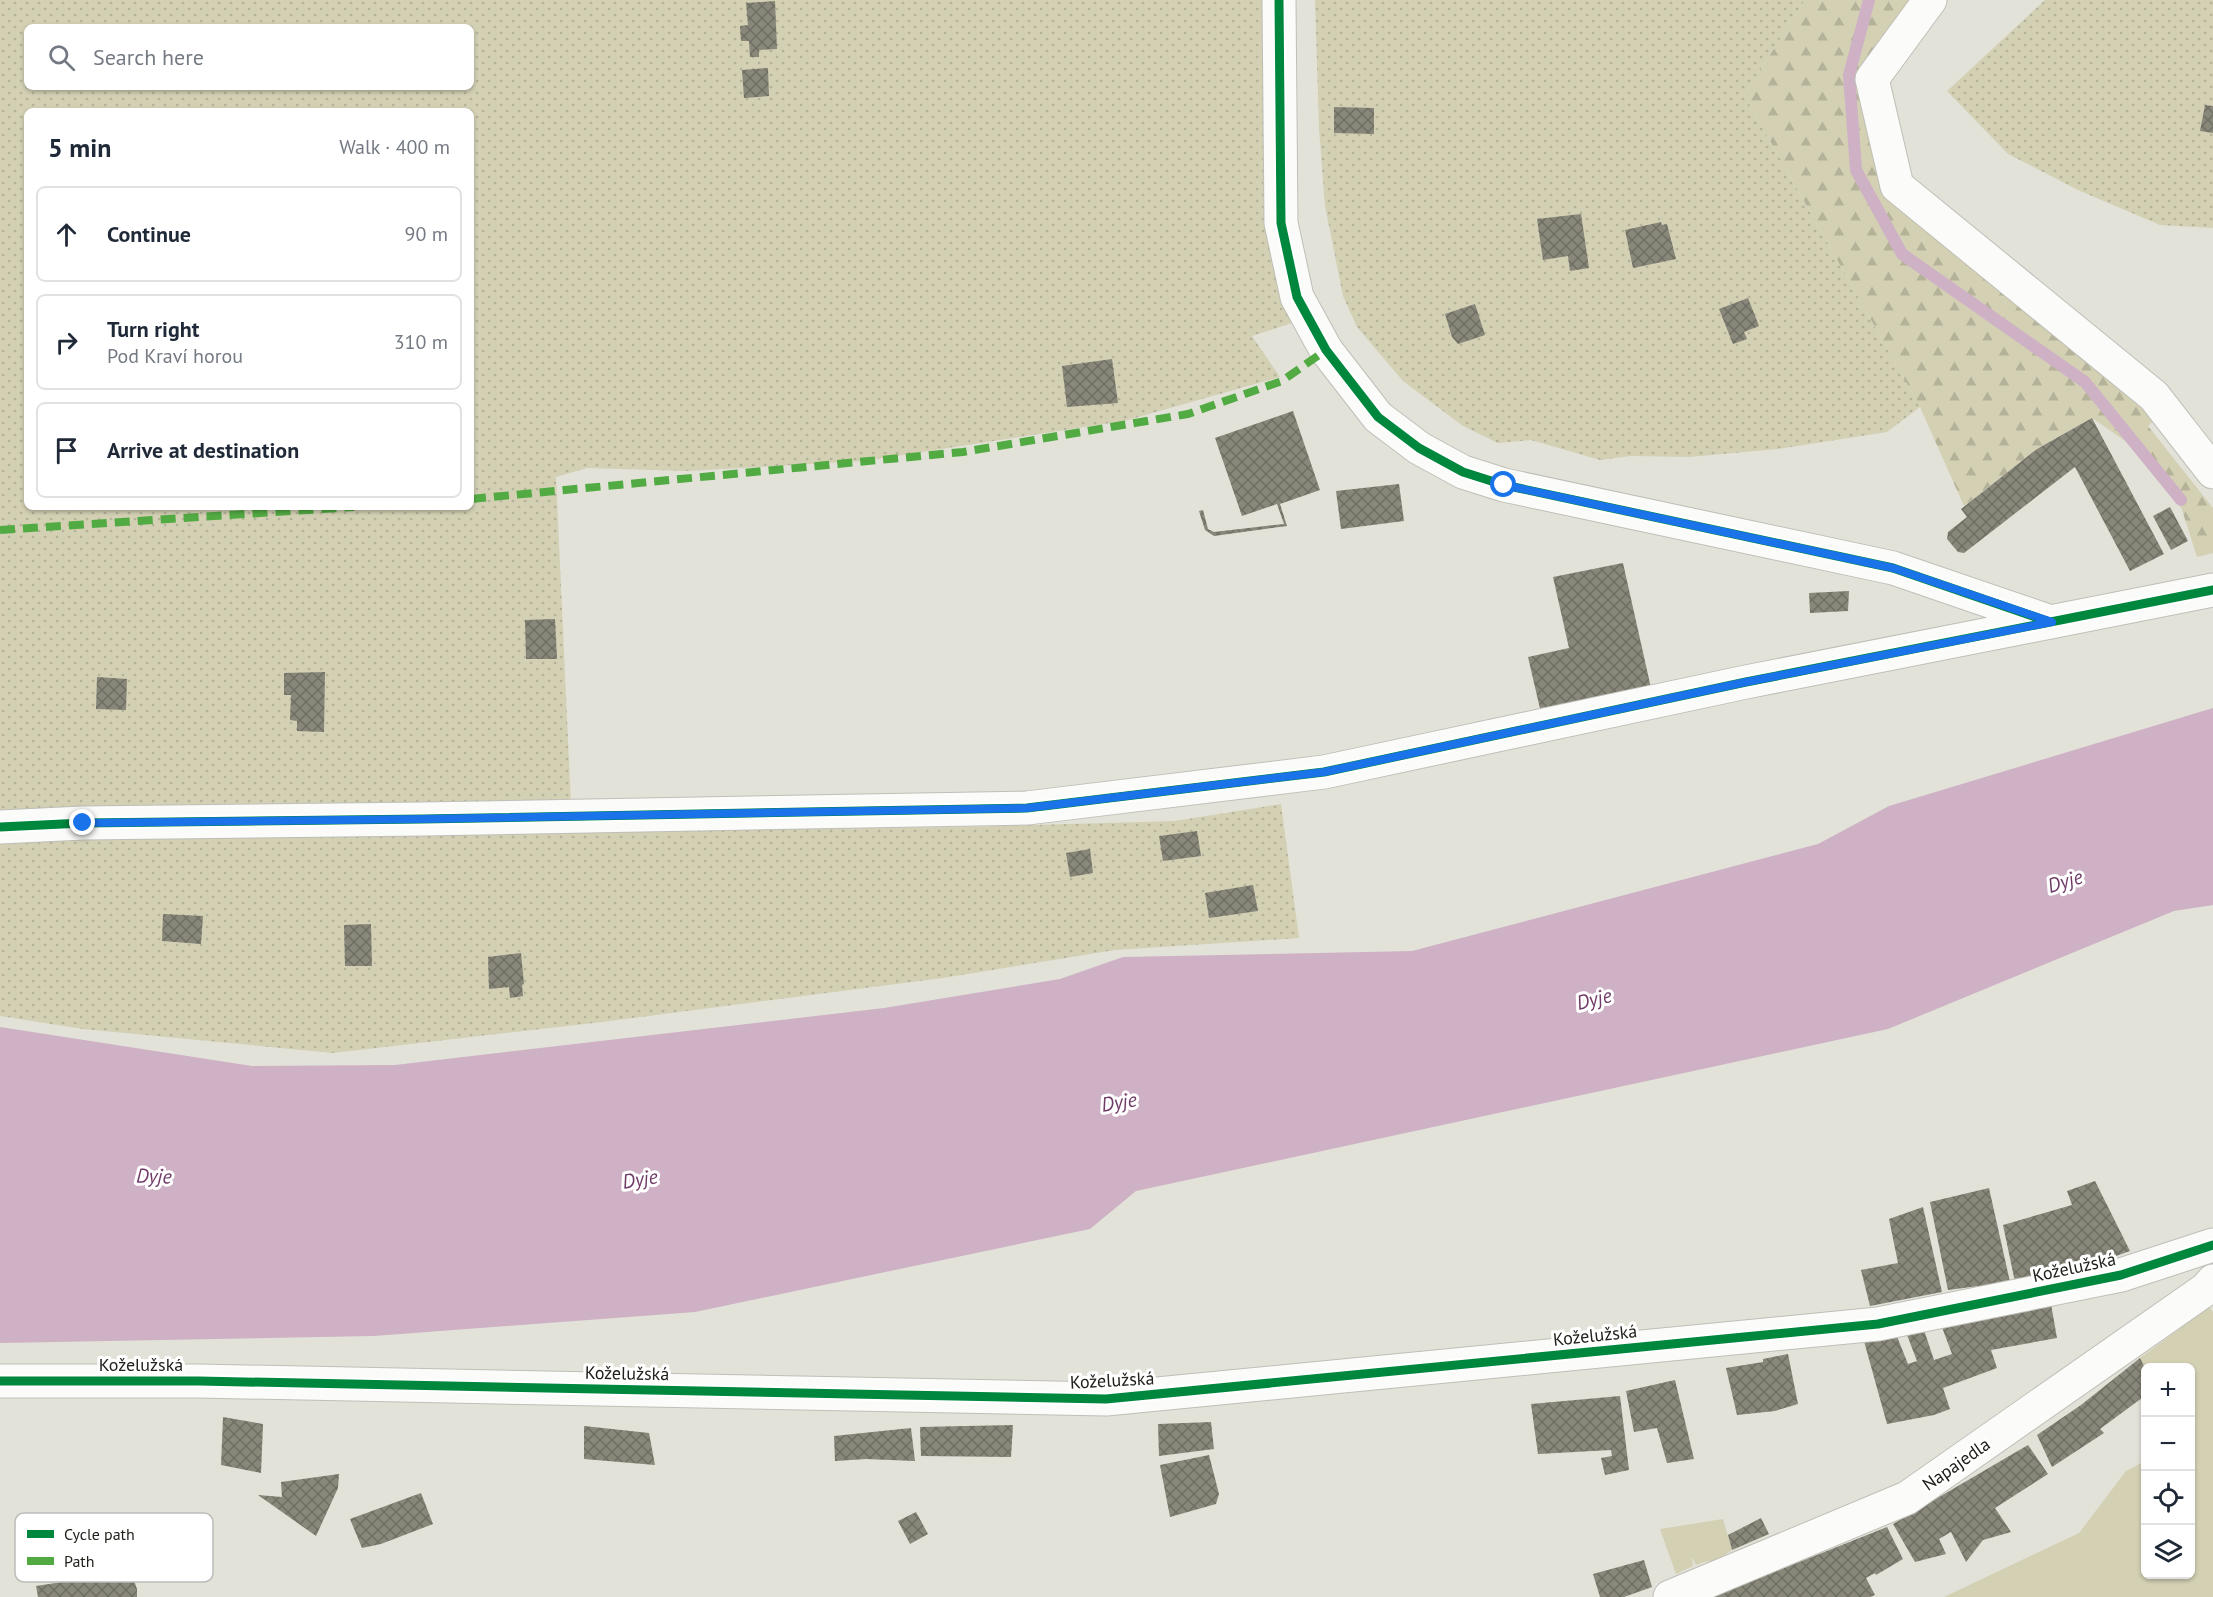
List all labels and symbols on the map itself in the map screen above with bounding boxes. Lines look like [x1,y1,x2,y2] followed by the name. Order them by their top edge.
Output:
[1490,471,1516,497] route start
[69,809,95,835] route end
[2044,863,2086,899] water label: Dyje
[1574,982,1615,1016] water label: Dyje
[1099,1086,1139,1118] water label: Dyje
[136,1162,173,1190] water label: Dyje
[620,1163,660,1195] water label: Dyje
[2030,1247,2118,1287] street label: Koželužská
[1552,1319,1638,1351] street label: Koželužská
[99,1353,183,1376] street label: Koželužská
[585,1361,669,1385] street label: Koželužská
[1069,1366,1155,1394] street label: Koželužská
[1918,1432,1994,1496] street label: Napajedla
[15,1513,213,1582] legend
[64,1524,135,1544] text: Cycle path
[64,1551,95,1571] text: Path

